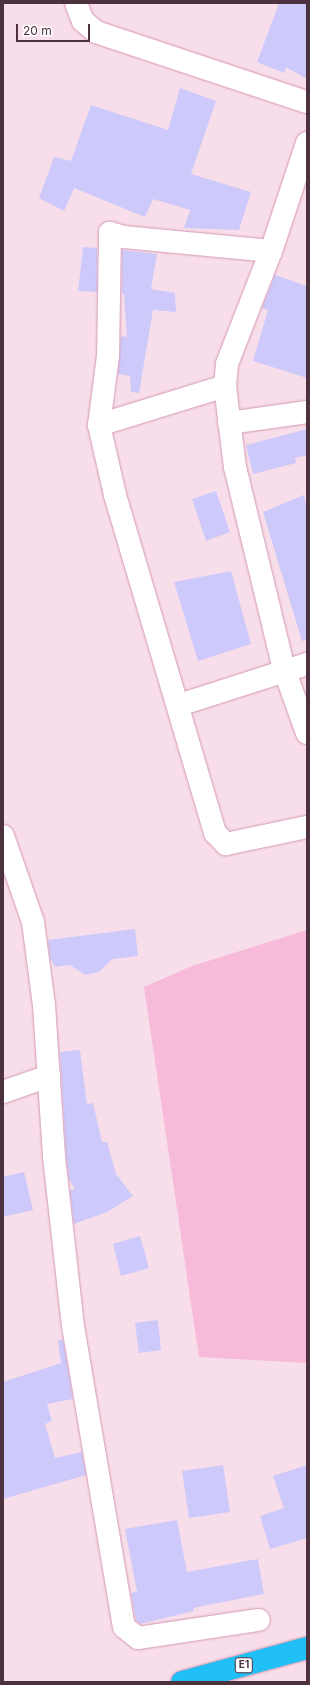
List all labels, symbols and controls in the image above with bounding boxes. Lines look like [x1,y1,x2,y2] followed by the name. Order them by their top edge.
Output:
[18,16,92,42] scale bar
[23,23,52,38] text: 20 m
[234,1657,254,1673] road number: E1

